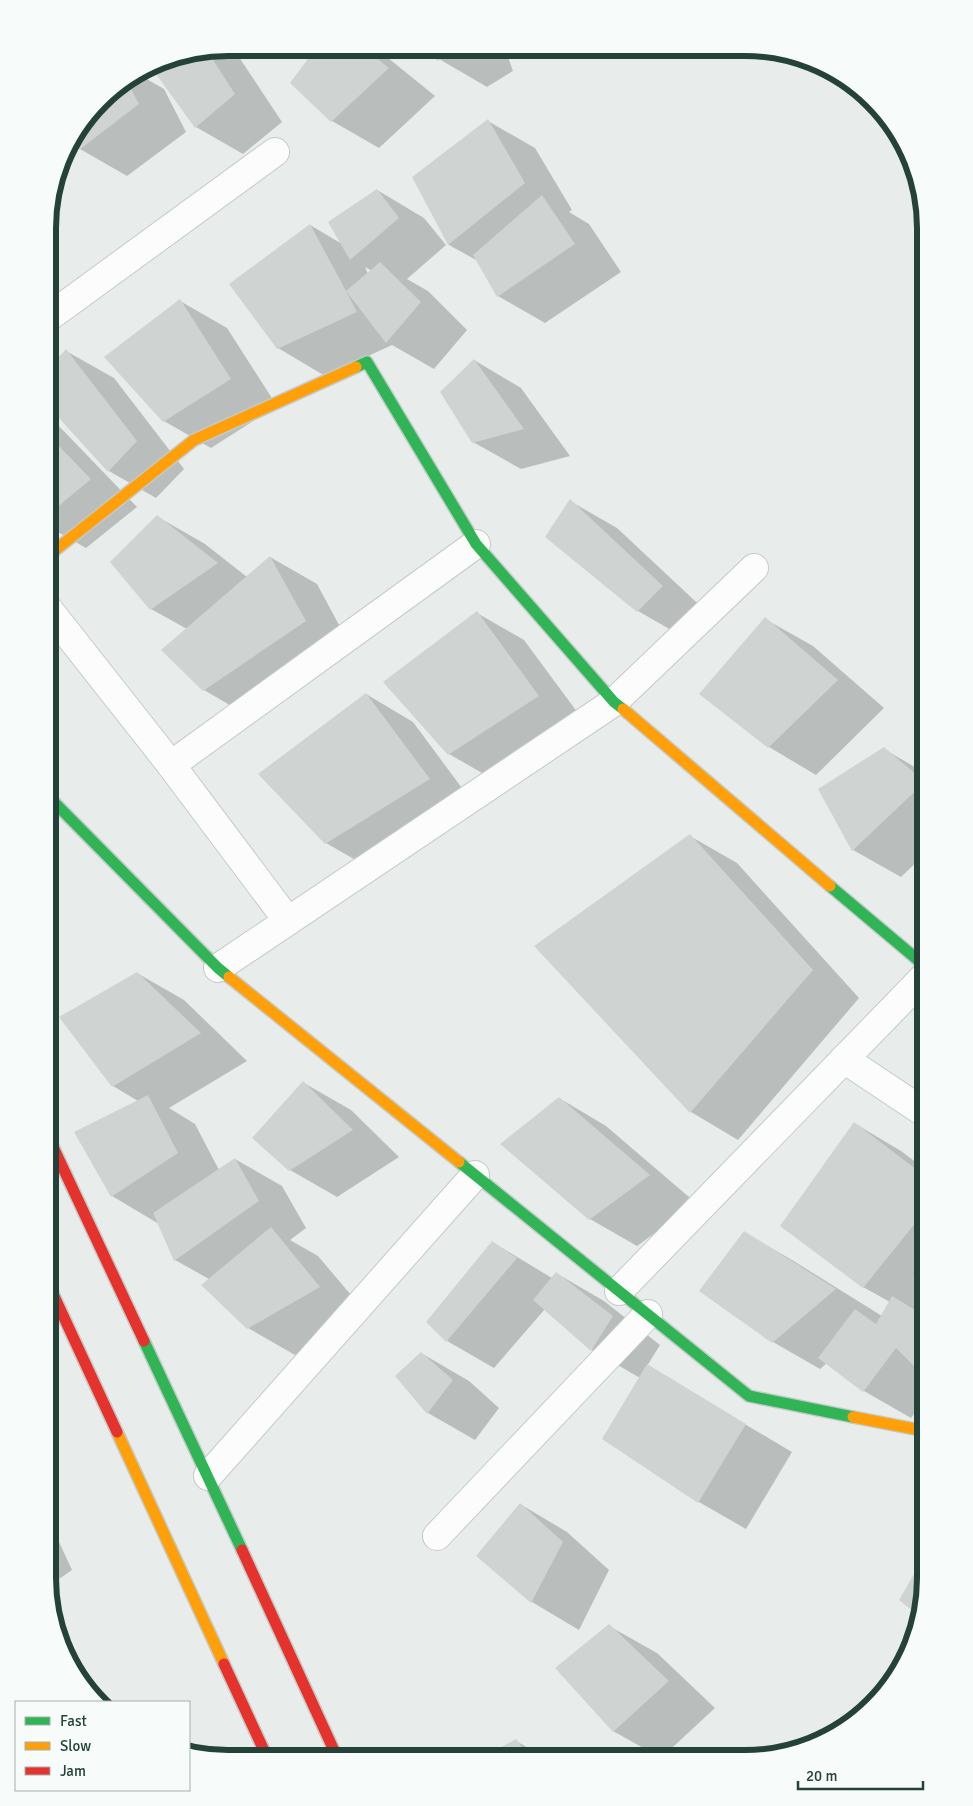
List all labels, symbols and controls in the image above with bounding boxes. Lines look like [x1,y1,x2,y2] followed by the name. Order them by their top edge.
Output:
[15,1701,190,1791] legend
[60,1712,87,1730] text: Fast
[60,1737,91,1755] text: Slow
[798,1758,923,1790] scale bar
[60,1762,86,1780] text: Jam
[806,1767,837,1785] text: 20 m

